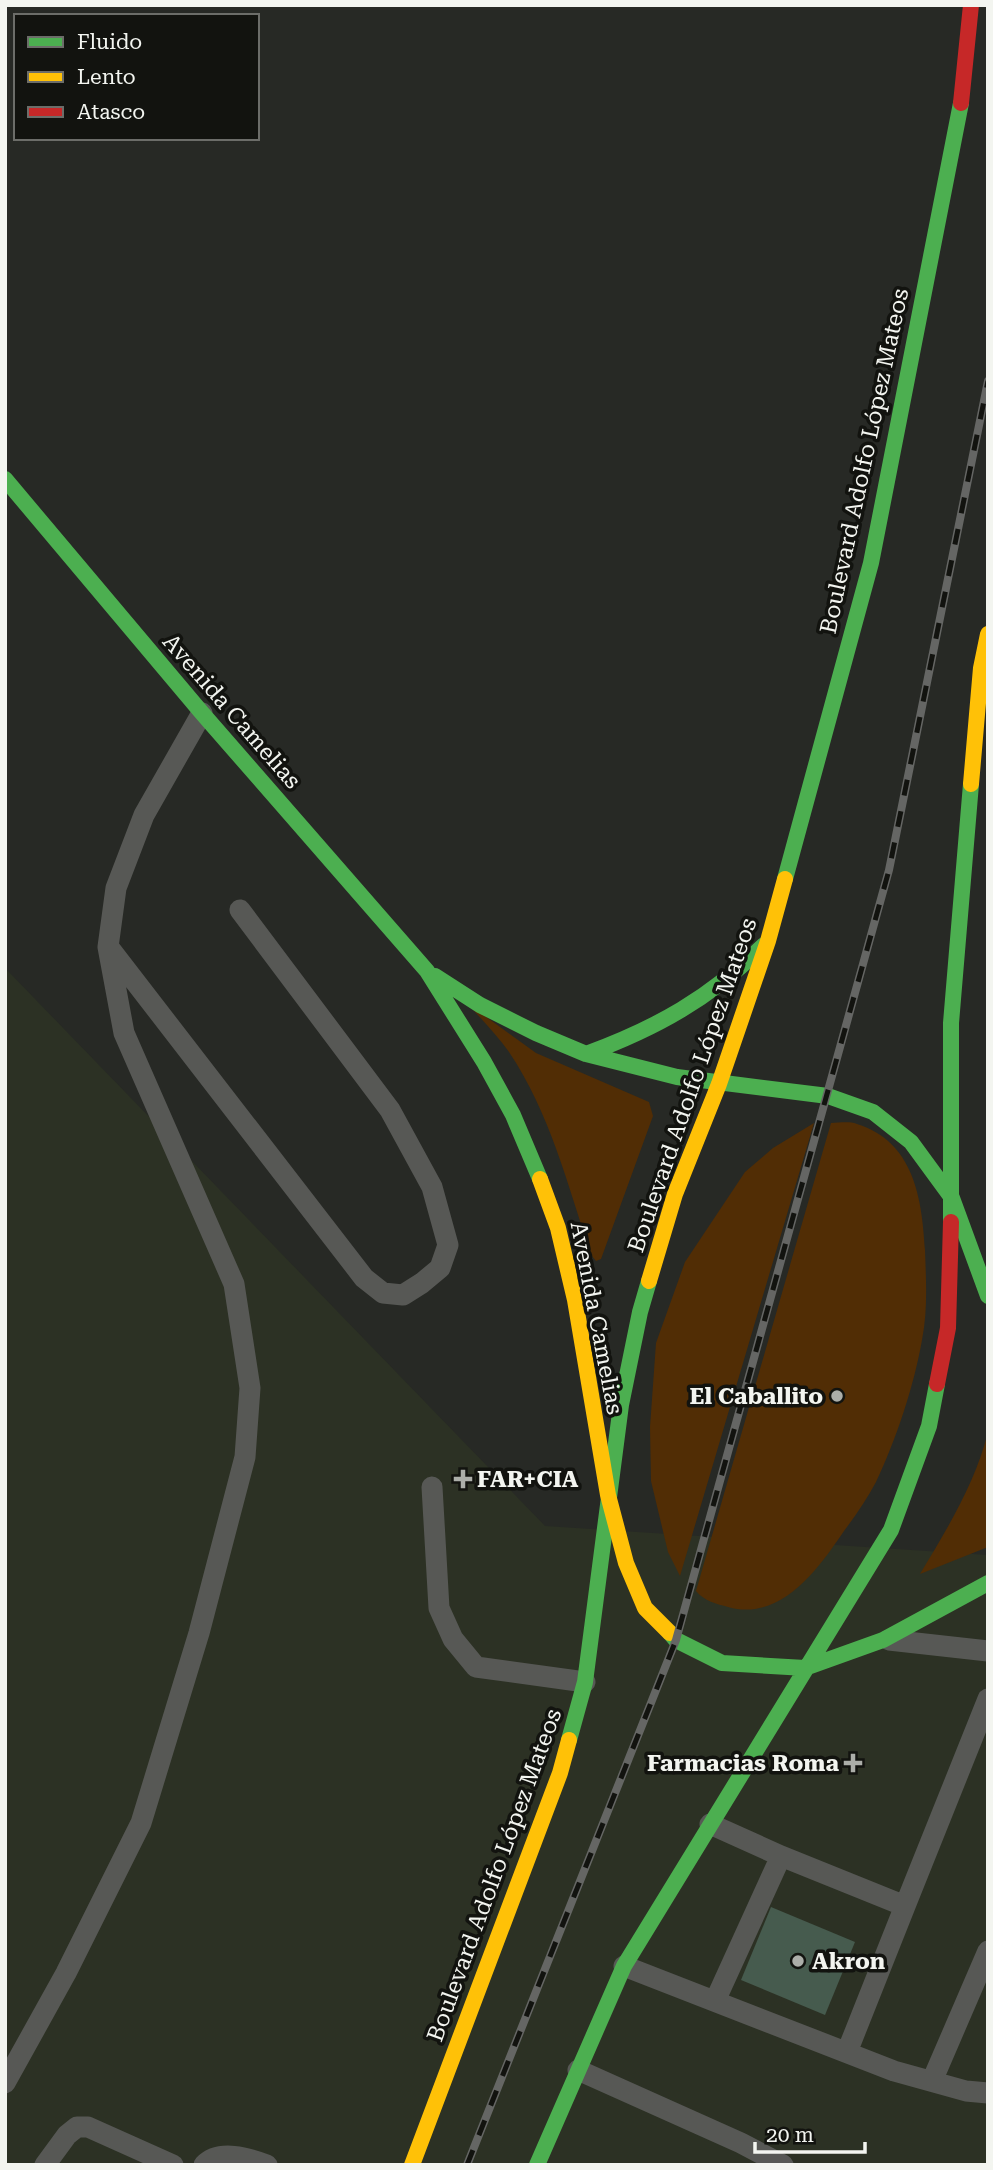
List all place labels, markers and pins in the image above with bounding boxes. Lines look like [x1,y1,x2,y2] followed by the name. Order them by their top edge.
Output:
[690,1383,823,1410] place label: El Caballito
[829,1388,845,1404] marker: El Caballito
[477,1466,579,1493] place label: FAR+CIA
[455,1471,471,1487] marker: FAR+CIA
[647,1750,839,1777] place label: Farmacias Roma
[845,1755,861,1771] marker: Farmacias Roma
[812,1948,886,1975] place label: Akron
[790,1953,806,1969] marker: Akron

